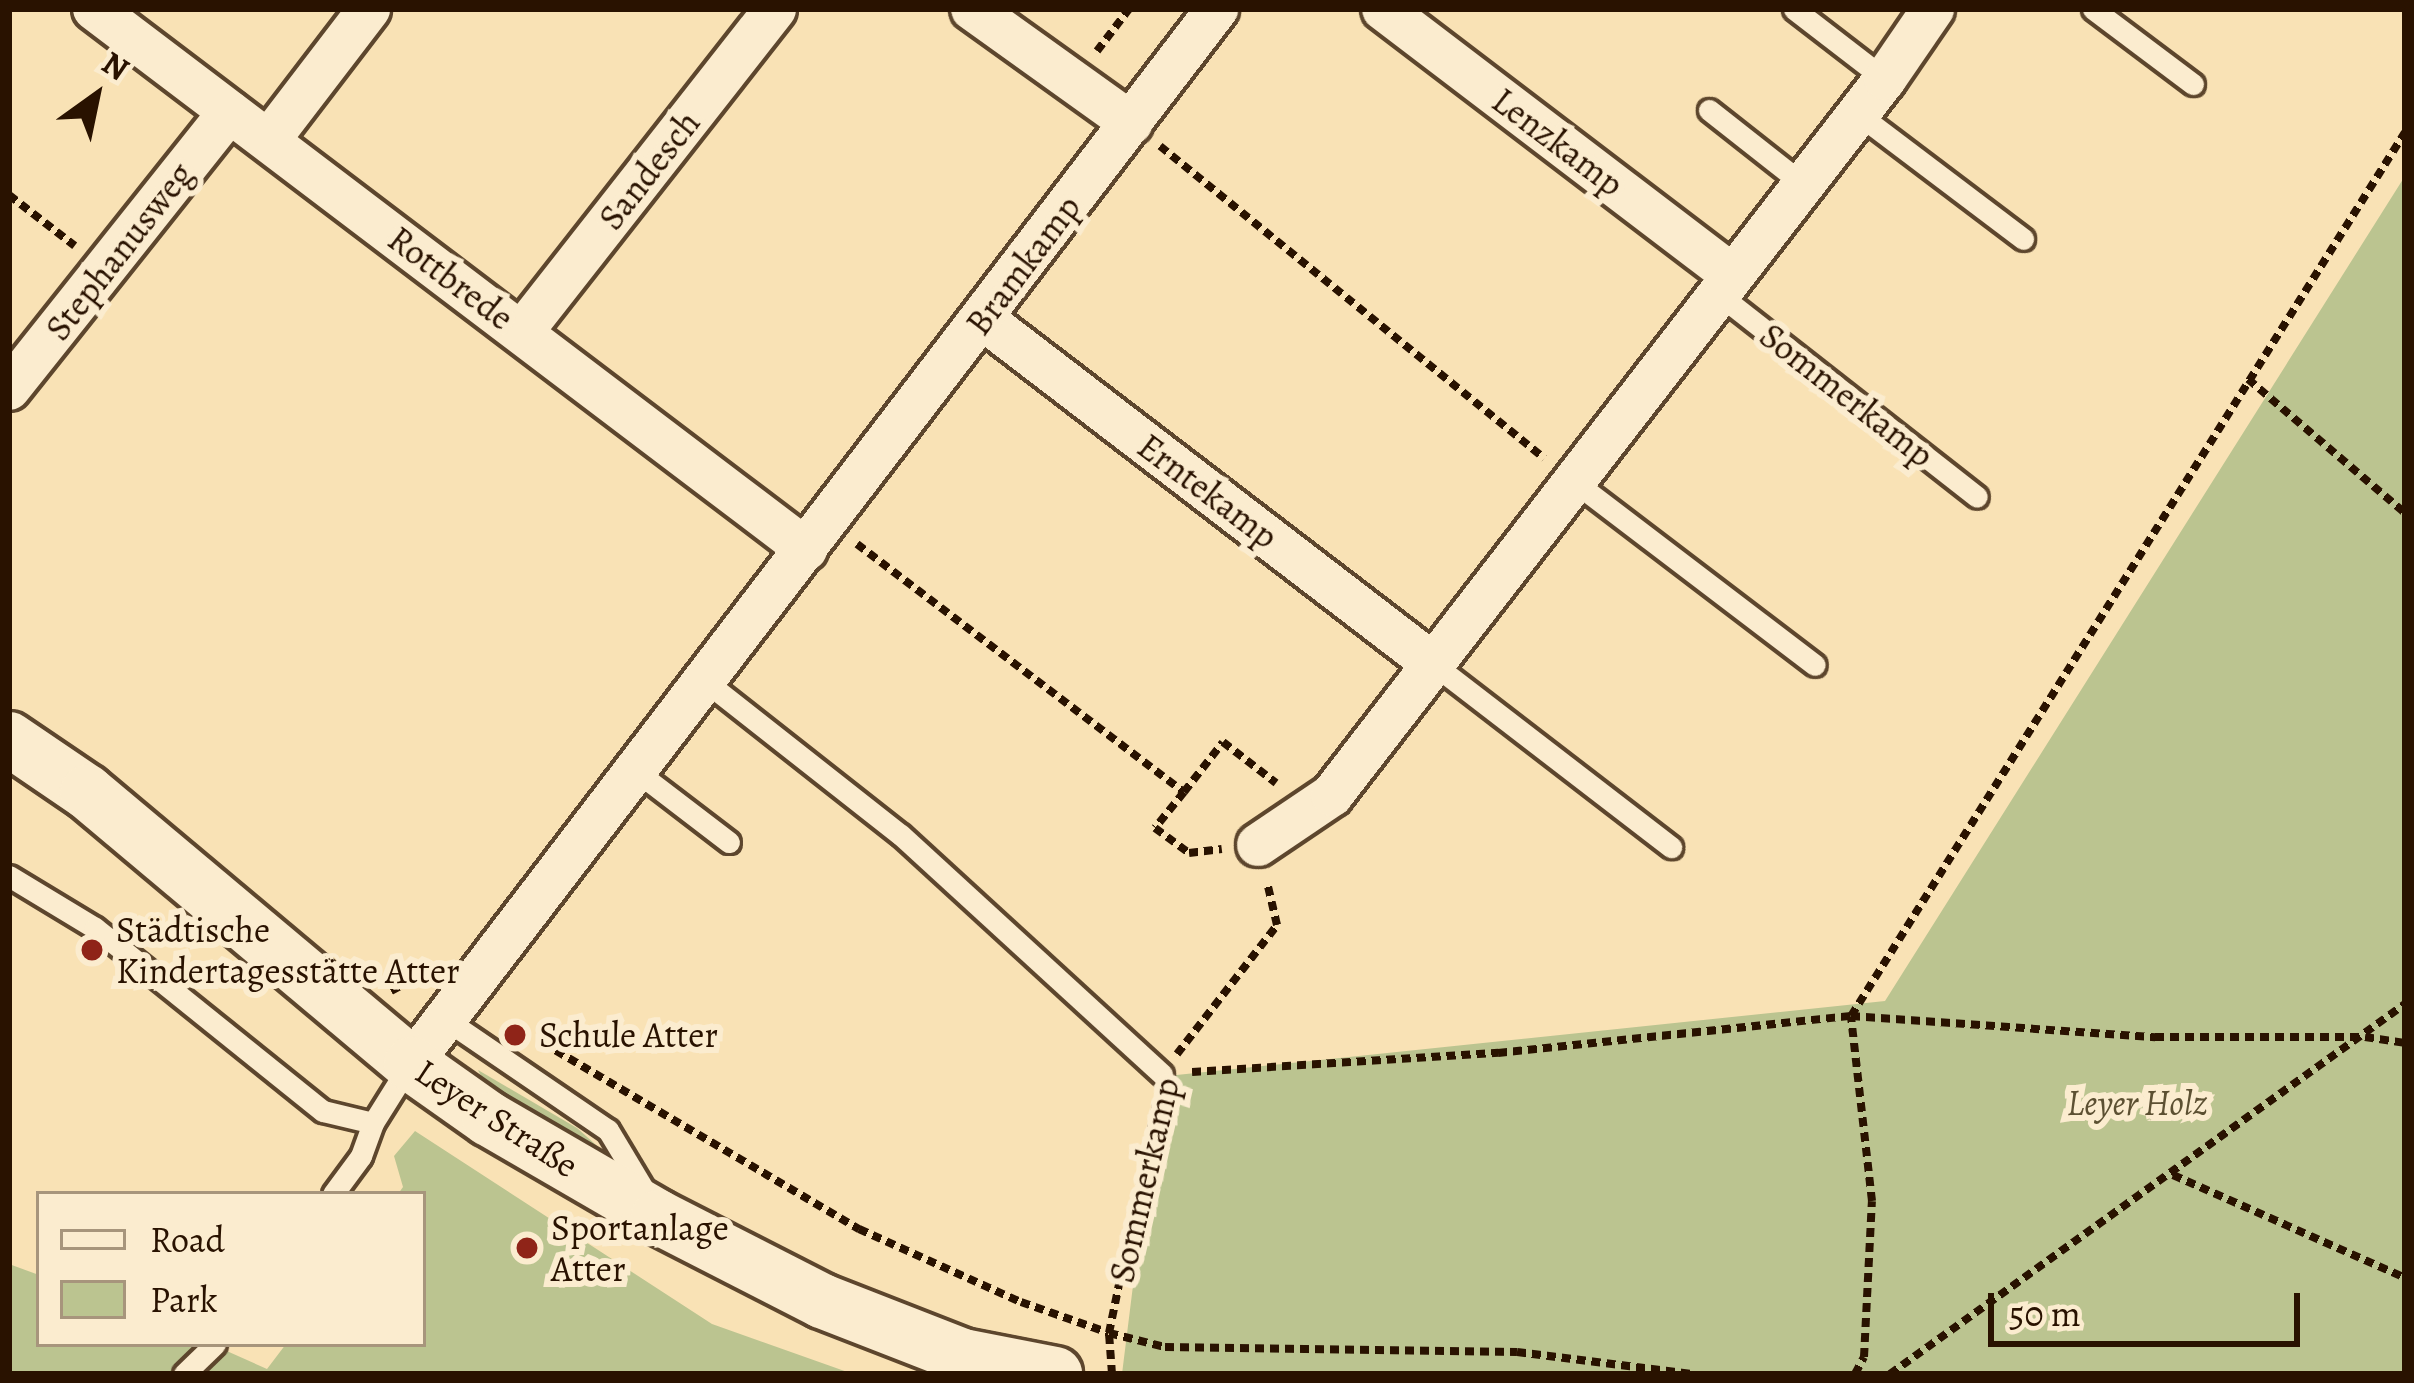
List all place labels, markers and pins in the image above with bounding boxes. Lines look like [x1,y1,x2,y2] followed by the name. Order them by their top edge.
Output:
[116,907,460,992] place label: Städtische Kindertagesstätte Atter
[79,937,105,963] marker: Städtische Kindertagesstätte Atter
[539,1013,718,1057] place label: Schule Atter
[502,1022,528,1048] marker: Schule Atter
[551,1205,729,1290] place label: Sportanlage Atter
[514,1235,540,1261] marker: Sportanlage Atter

